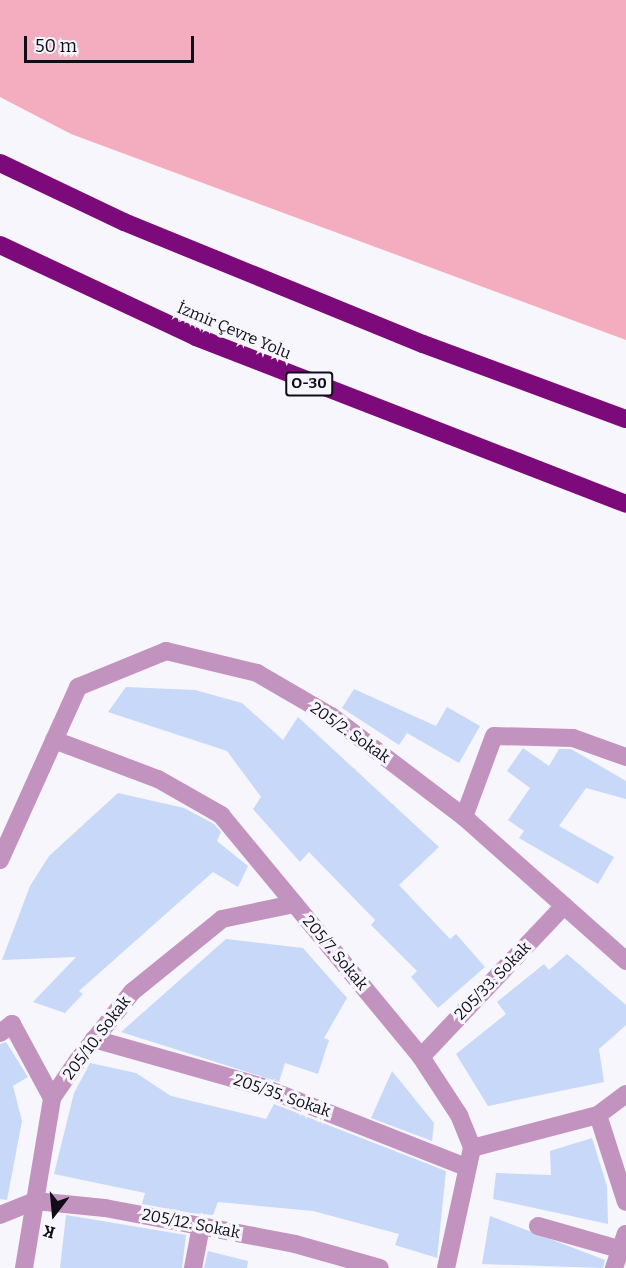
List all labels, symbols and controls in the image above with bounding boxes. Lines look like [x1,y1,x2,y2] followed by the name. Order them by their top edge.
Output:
[27,24,196,62] scale bar
[35,35,77,57] text: 50 m
[174,298,294,364] street label: İzmir Çevre Yolu
[285,372,333,396] road number: O-30
[306,699,394,767] street label: 205/2. Sokak
[298,912,372,994] street label: 205/7. Sokak
[451,938,535,1024] street label: 205/33. Sokak
[59,992,135,1084] street label: 205/10. Sokak
[231,1070,333,1122] street label: 205/35. Sokak
[24,1184,84,1244] north arrow
[140,1205,242,1243] street label: 205/12. Sokak
[41,1221,57,1243] text: K

